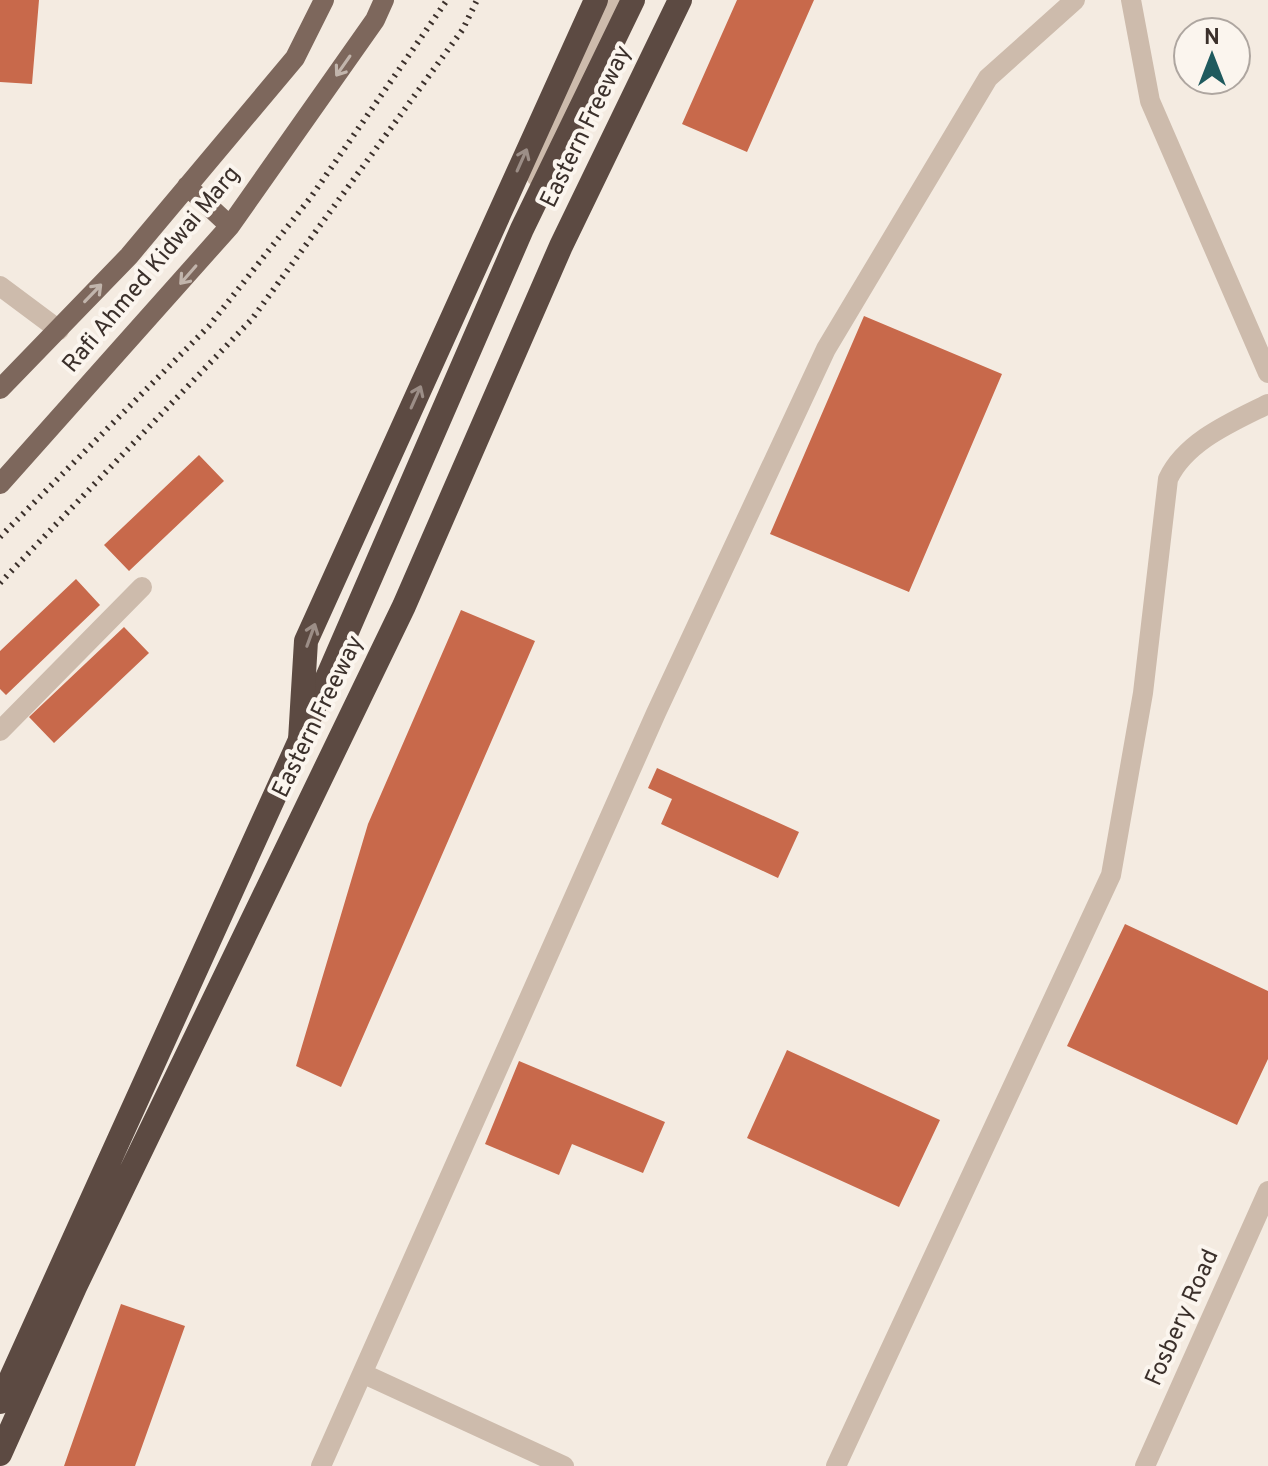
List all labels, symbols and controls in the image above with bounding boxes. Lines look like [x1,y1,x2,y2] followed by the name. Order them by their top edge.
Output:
[1172,16,1252,96] north arrow
[1204,25,1220,52] text: N
[535,41,639,213] street label: Eastern Freeway
[335,55,352,76] one-way arrow
[515,148,530,172] one-way arrow
[57,160,247,380] street label: Rafi Ahmed Kidwai Marg
[179,264,197,284] one-way arrow
[84,283,103,303] one-way arrow
[409,385,424,410] one-way arrow
[304,623,319,648] one-way arrow
[267,631,371,803] street label: Eastern Freeway
[1140,1245,1226,1391] street label: Fosbery Road

